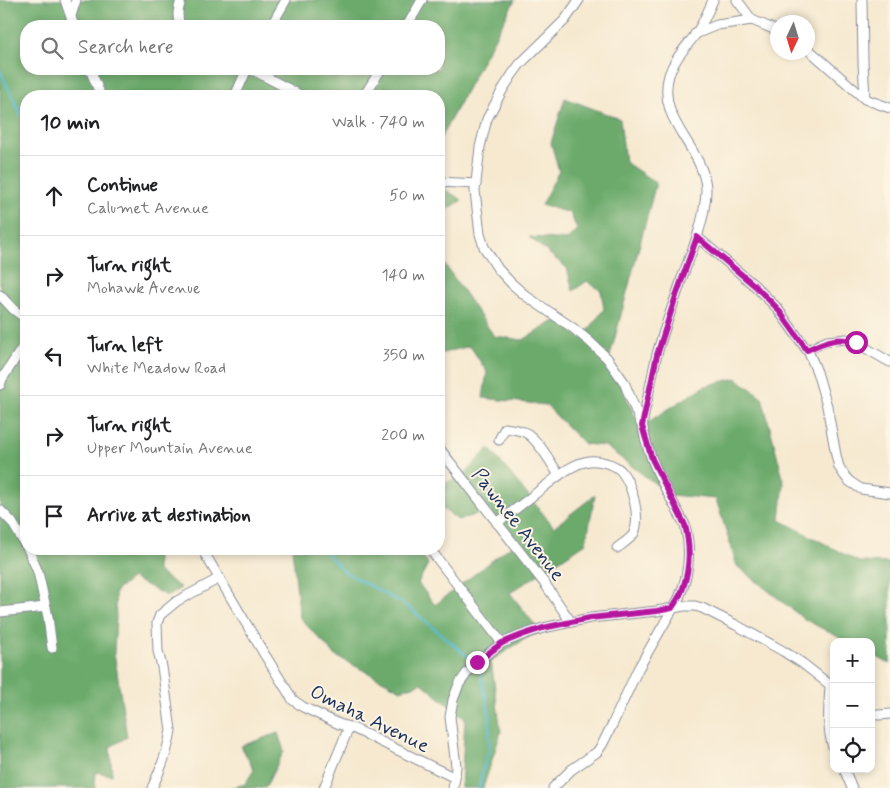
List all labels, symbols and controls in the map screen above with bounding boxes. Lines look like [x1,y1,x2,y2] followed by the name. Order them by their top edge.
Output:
[770,15,815,60] north arrow
[20,20,445,75] search box
[38,34,66,62] icon: search
[78,35,174,60] text: Search here
[40,109,100,137] text: 10 min
[332,112,425,133] text: Walk · 740 m
[87,173,158,198] text: Continue
[40,182,68,210] icon: ahead
[389,185,425,206] text: 50 m
[87,198,209,219] text: Calumet Avenue
[87,253,171,278] text: Turn right
[40,262,68,290] icon: right
[381,265,425,286] text: 140 m
[87,278,200,299] text: Mohawk Avenue
[845,331,868,354] route start
[87,333,163,358] text: Turn left
[40,342,68,370] icon: left
[383,345,425,366] text: 350 m
[87,358,226,379] text: White Meadow Road
[87,413,171,438] text: Turn right
[40,422,68,450] icon: right
[381,425,425,446] text: 200 m
[87,438,253,459] text: Upper Mountain Avenue
[465,463,571,587] street label: Pawnee Avenue
[40,502,68,530] icon: arrive
[87,503,251,528] text: Arrive at destination
[830,638,875,773] map controls
[830,638,875,683] button: +
[466,651,489,674] route end
[305,679,434,760] street label: Omaha Avenue
[830,683,875,728] button: −
[830,728,875,773] button: locate

